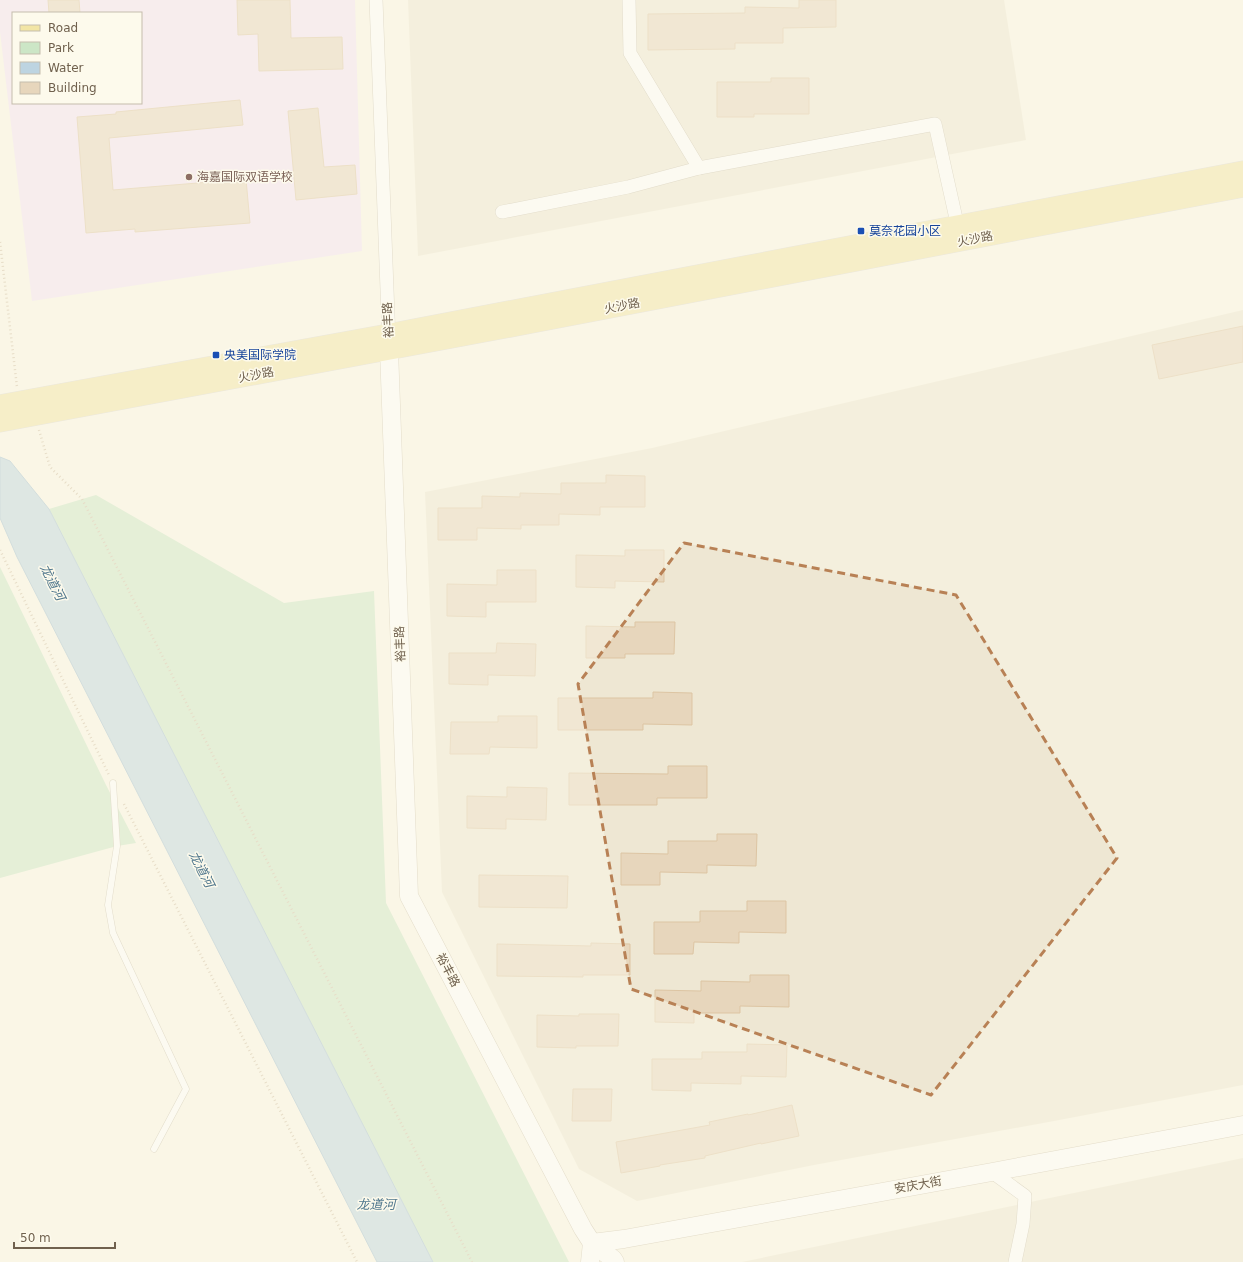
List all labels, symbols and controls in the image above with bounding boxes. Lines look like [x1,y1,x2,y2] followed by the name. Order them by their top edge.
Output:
[12,12,142,104] legend
[48,21,78,35] text: Road
[48,41,74,55] text: Park
[48,61,84,75] text: Water
[48,81,97,95] text: Building
[197,170,293,184] place label: 海嘉国际双语学校
[184,172,194,182] marker: 海嘉国际双语学校
[869,224,941,238] place label: 莫奈花园小区
[856,226,866,236] marker: 莫奈花园小区
[956,229,994,249] street label: 火沙路
[603,296,641,316] street label: 火沙路
[380,302,396,338] street label: 裕丰路
[224,348,296,362] place label: 央美国际学院
[211,350,221,360] marker: 央美国际学院
[237,365,275,385] street label: 火沙路
[37,561,69,606] water label: 龙道河
[392,626,408,662] street label: 裕丰路
[186,848,218,893] water label: 龙道河
[433,951,463,989] street label: 裕丰路
[893,1174,943,1196] street label: 安庆大街
[356,1197,398,1212] water label: 龙道河
[14,1224,115,1250] scale bar
[20,1231,51,1245] text: 50 m

